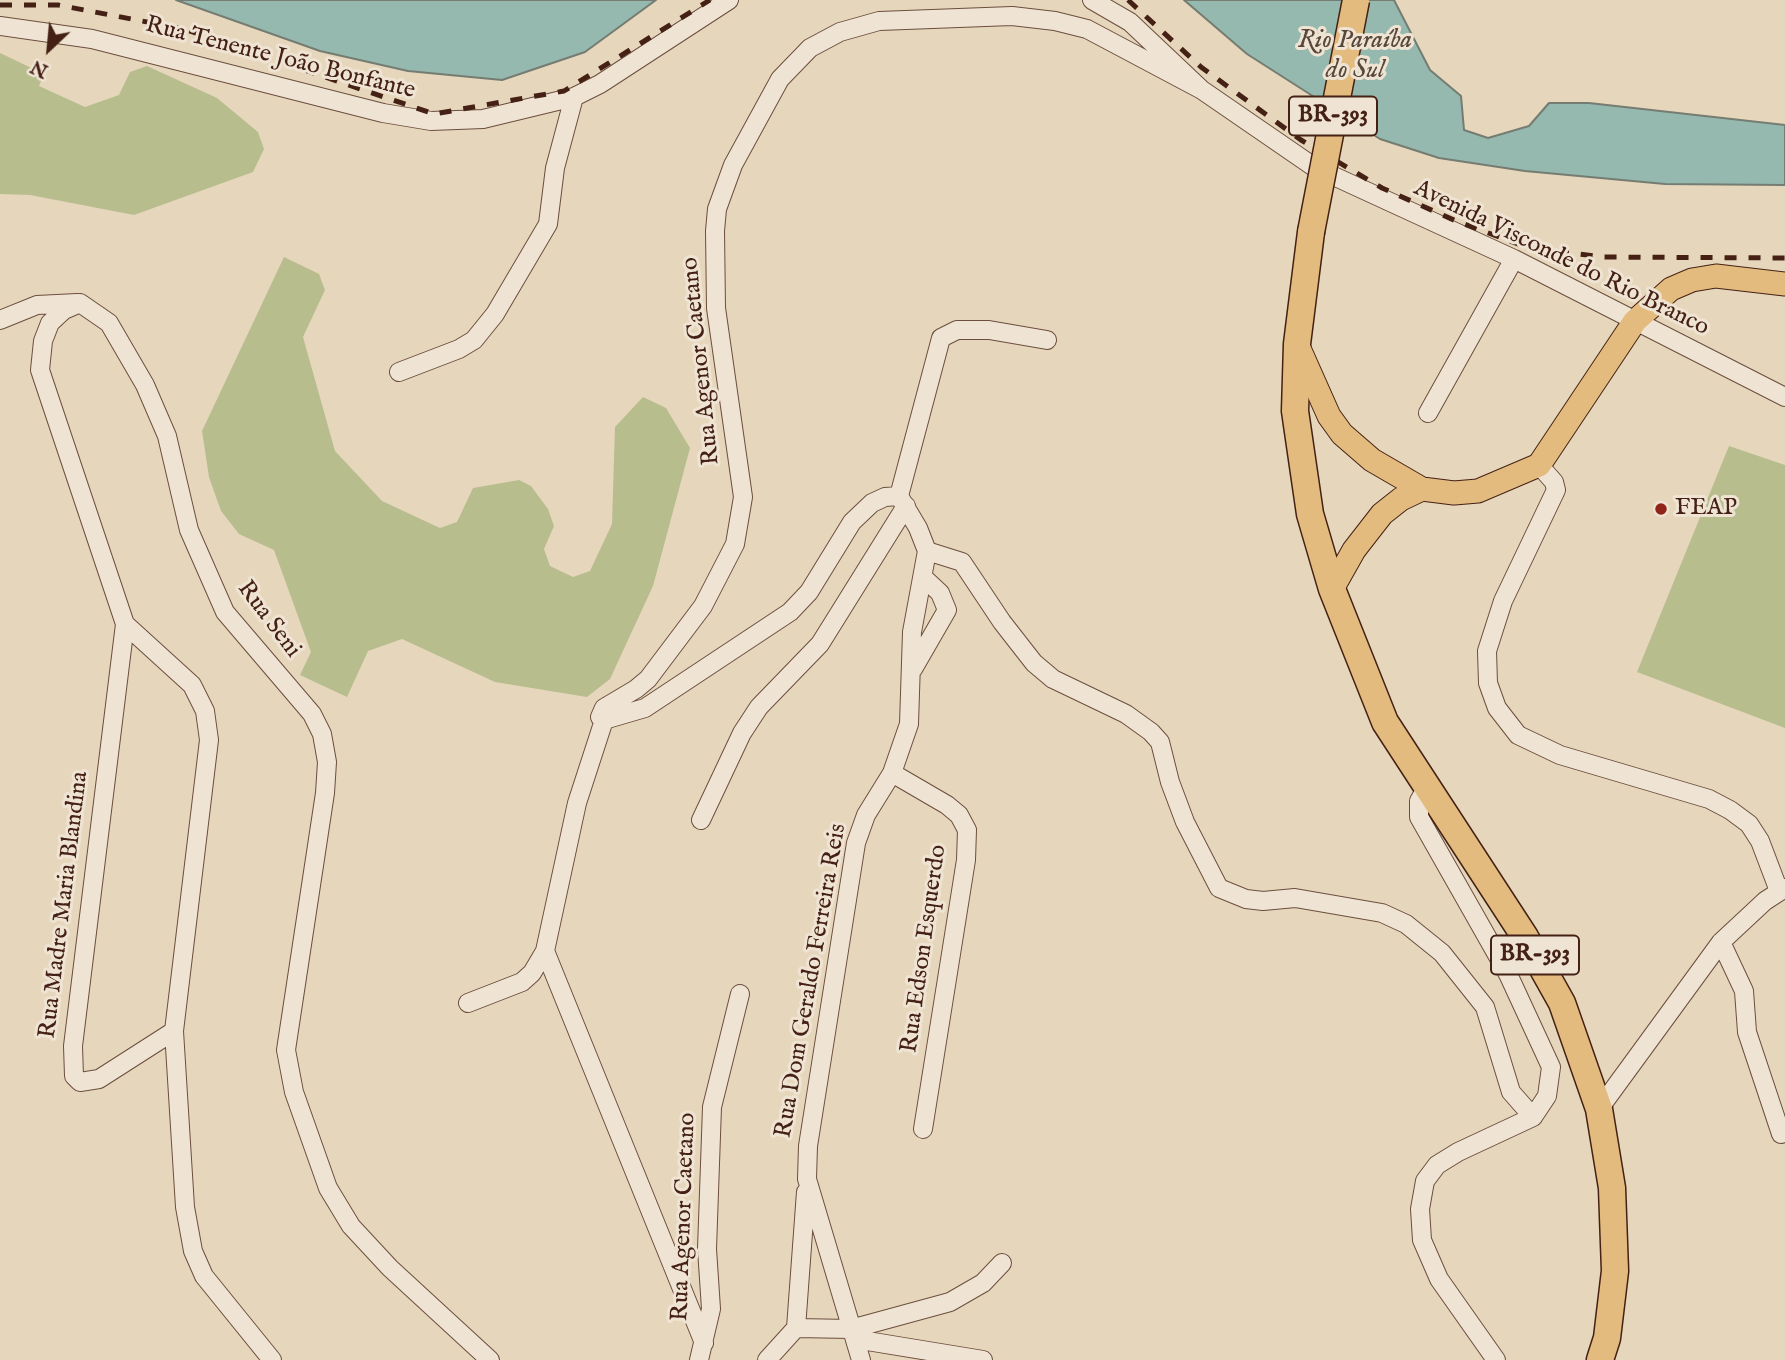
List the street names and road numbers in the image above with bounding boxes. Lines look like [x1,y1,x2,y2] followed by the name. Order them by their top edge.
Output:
[142,12,418,106] street label: Rua Tenente João Bonfante
[1289,97,1377,136] road number: BR-393
[1409,175,1713,343] street label: Avenida Visconde do Rio Branco
[677,256,727,466] street label: Rua Agenor Caetano
[230,576,306,664] street label: Rua Seni
[34,770,96,1040] street label: Rua Madre Maria Blandina
[770,822,854,1140] street label: Rua Dom Geraldo Ferreira Reis
[896,843,954,1055] street label: Rua Edson Esquerdo
[1491,936,1579,974] road number: BR-393
[667,1112,703,1322] street label: Rua Agenor Caetano

